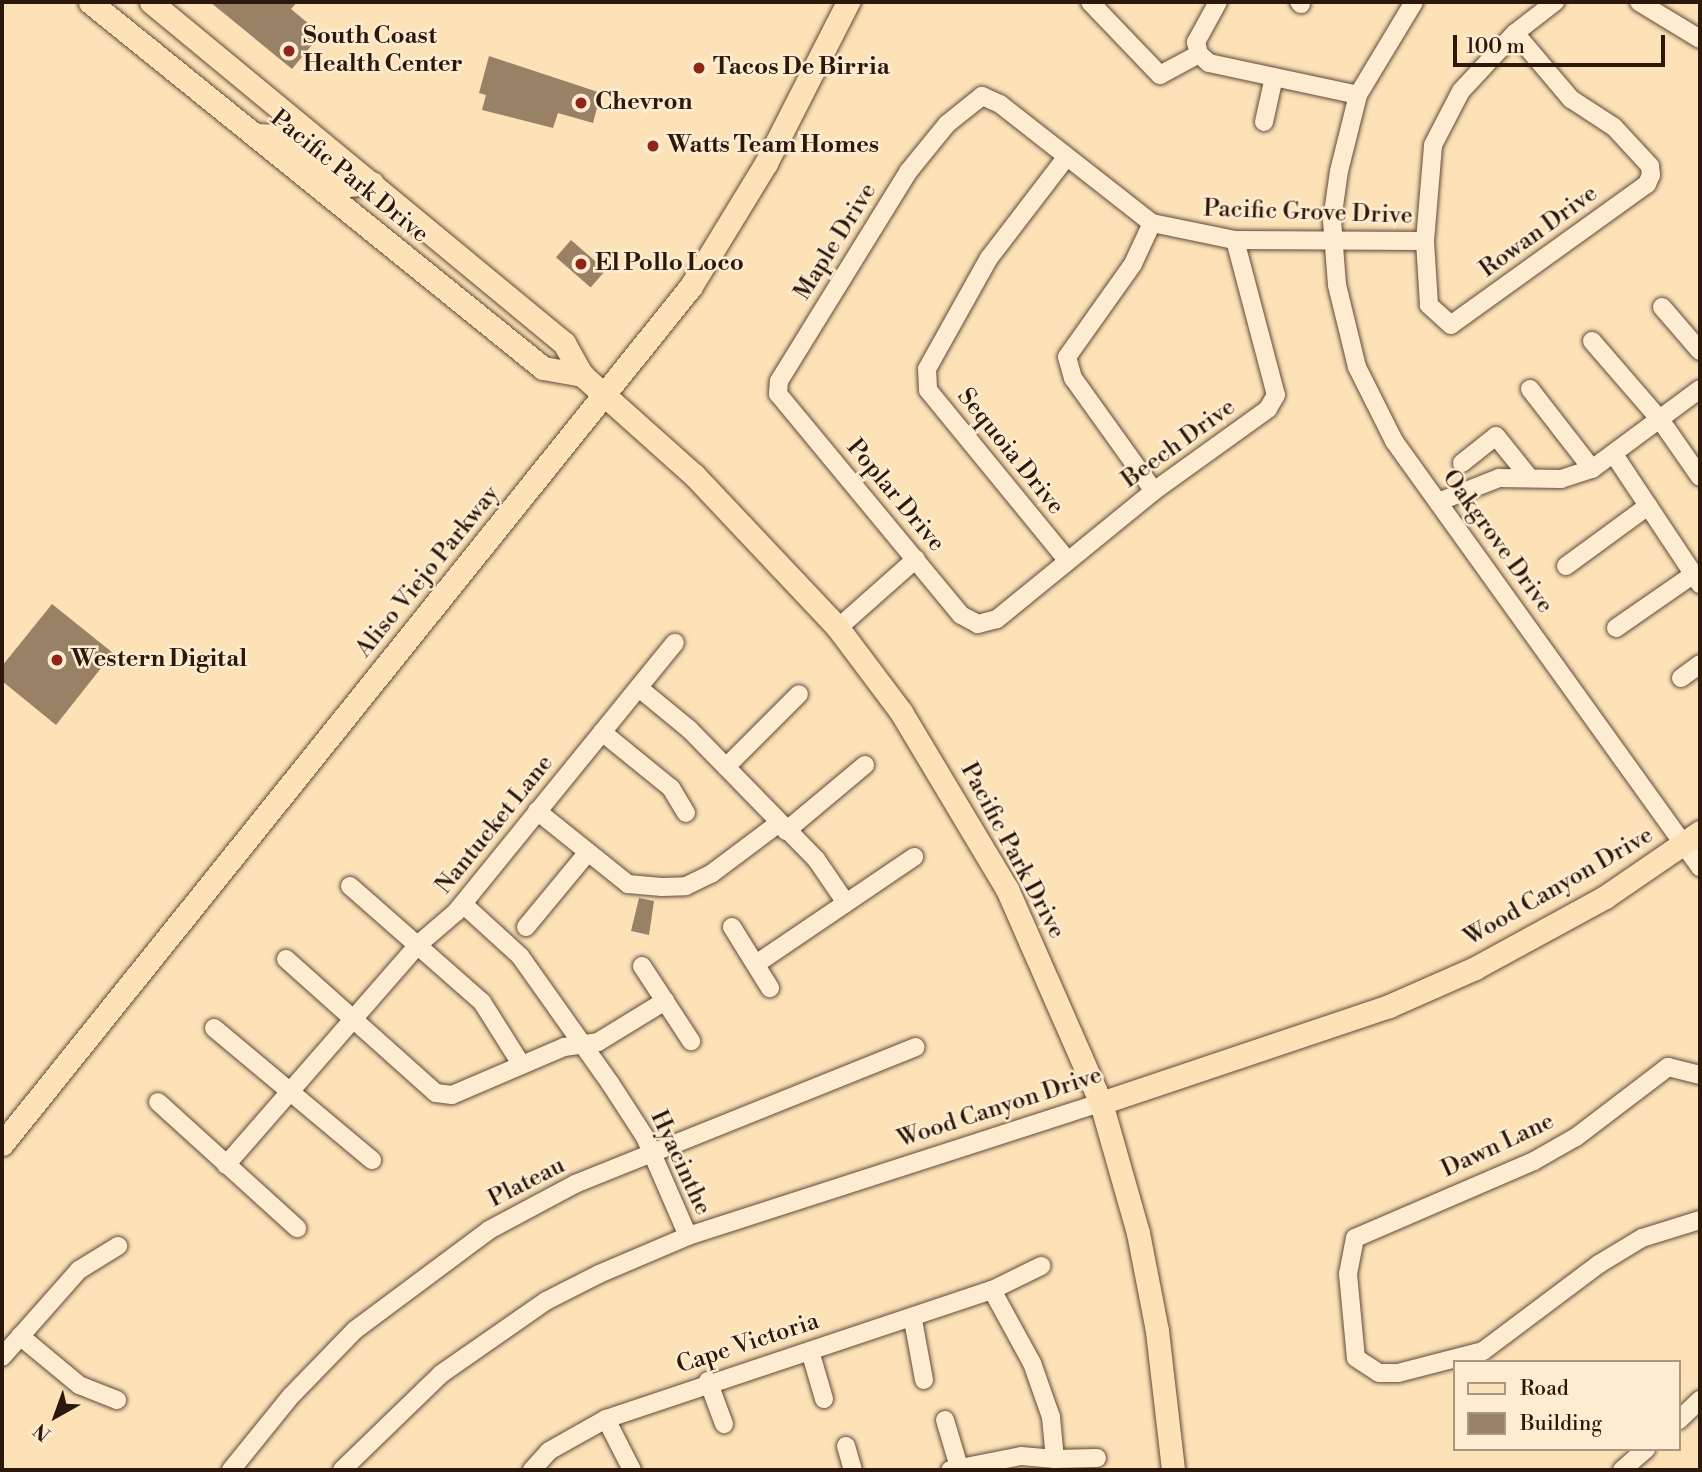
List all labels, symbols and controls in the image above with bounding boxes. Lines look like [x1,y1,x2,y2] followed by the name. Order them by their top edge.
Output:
[1457,21,1669,65] scale bar
[303,23,463,79] place label: South Coast Health Center
[1466,34,1525,60] text: 100 m
[281,43,297,59] marker: South Coast Health Center
[713,54,890,82] place label: Tacos De Birria
[691,60,707,76] marker: Tacos De Birria
[595,89,692,117] place label: Chevron
[573,95,589,111] marker: Chevron
[264,104,434,250] street label: Pacific Park Drive
[667,132,879,160] place label: Watts Team Homes
[645,138,661,154] marker: Watts Team Homes
[789,178,883,306] street label: Maple Drive
[1474,180,1604,284] street label: Rowan Drive
[1203,195,1413,231] street label: Pacific Grove Drive
[595,250,744,278] place label: El Pollo Loco
[573,256,589,272] marker: El Pollo Loco
[950,383,1070,521] street label: Sequoia Drive
[1117,393,1241,495] street label: Beech Drive
[840,434,950,558] street label: Poplar Drive
[1435,465,1559,619] street label: Oakgrove Drive
[350,480,506,664] street label: Aliso Viejo Parkway
[71,646,247,674] place label: Western Digital
[49,652,65,668] marker: Western Digital
[430,750,560,900] street label: Nantucket Lane
[953,758,1071,944] street label: Pacific Park Drive
[1459,821,1659,953] street label: Wood Canyon Drive
[894,1061,1106,1155] street label: Wood Canyon Drive
[643,1106,717,1220] street label: Hyacinthe
[1437,1107,1559,1185] street label: Dawn Lane
[484,1152,570,1214] street label: Plateau
[673,1307,823,1381] street label: Cape Victoria
[1454,1360,1681,1451] legend
[1520,1376,1569,1402] text: Road
[21,1381,91,1451] north arrow
[1520,1411,1602,1437] text: Building
[29,1418,56,1446] text: N

